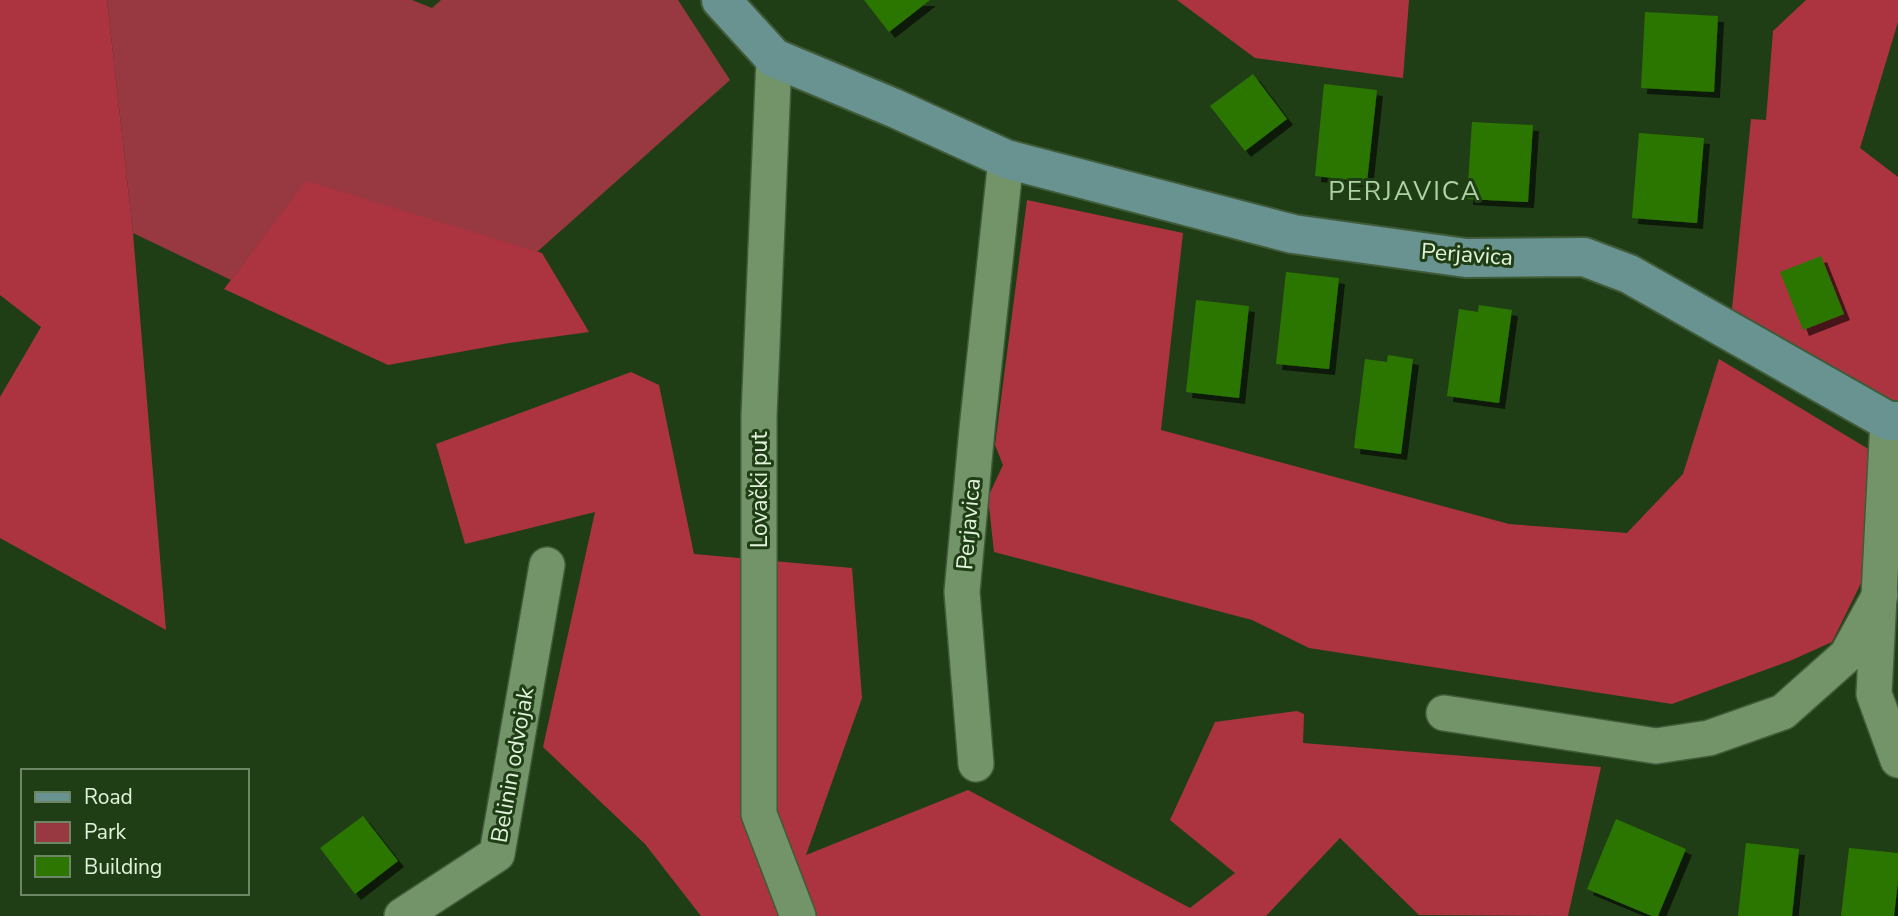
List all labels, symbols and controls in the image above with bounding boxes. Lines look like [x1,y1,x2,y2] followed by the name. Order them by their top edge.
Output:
[1328,174,1482,209] district label: PERJAVICA
[1420,236,1514,273] street label: Perjavica
[744,431,775,548] street label: Lovački put
[949,477,988,571] street label: Perjavica
[484,685,541,845] street label: Belinin odvojak
[21,769,248,895] legend
[84,783,133,811] text: Road
[84,818,126,846] text: Park
[84,853,162,881] text: Building

